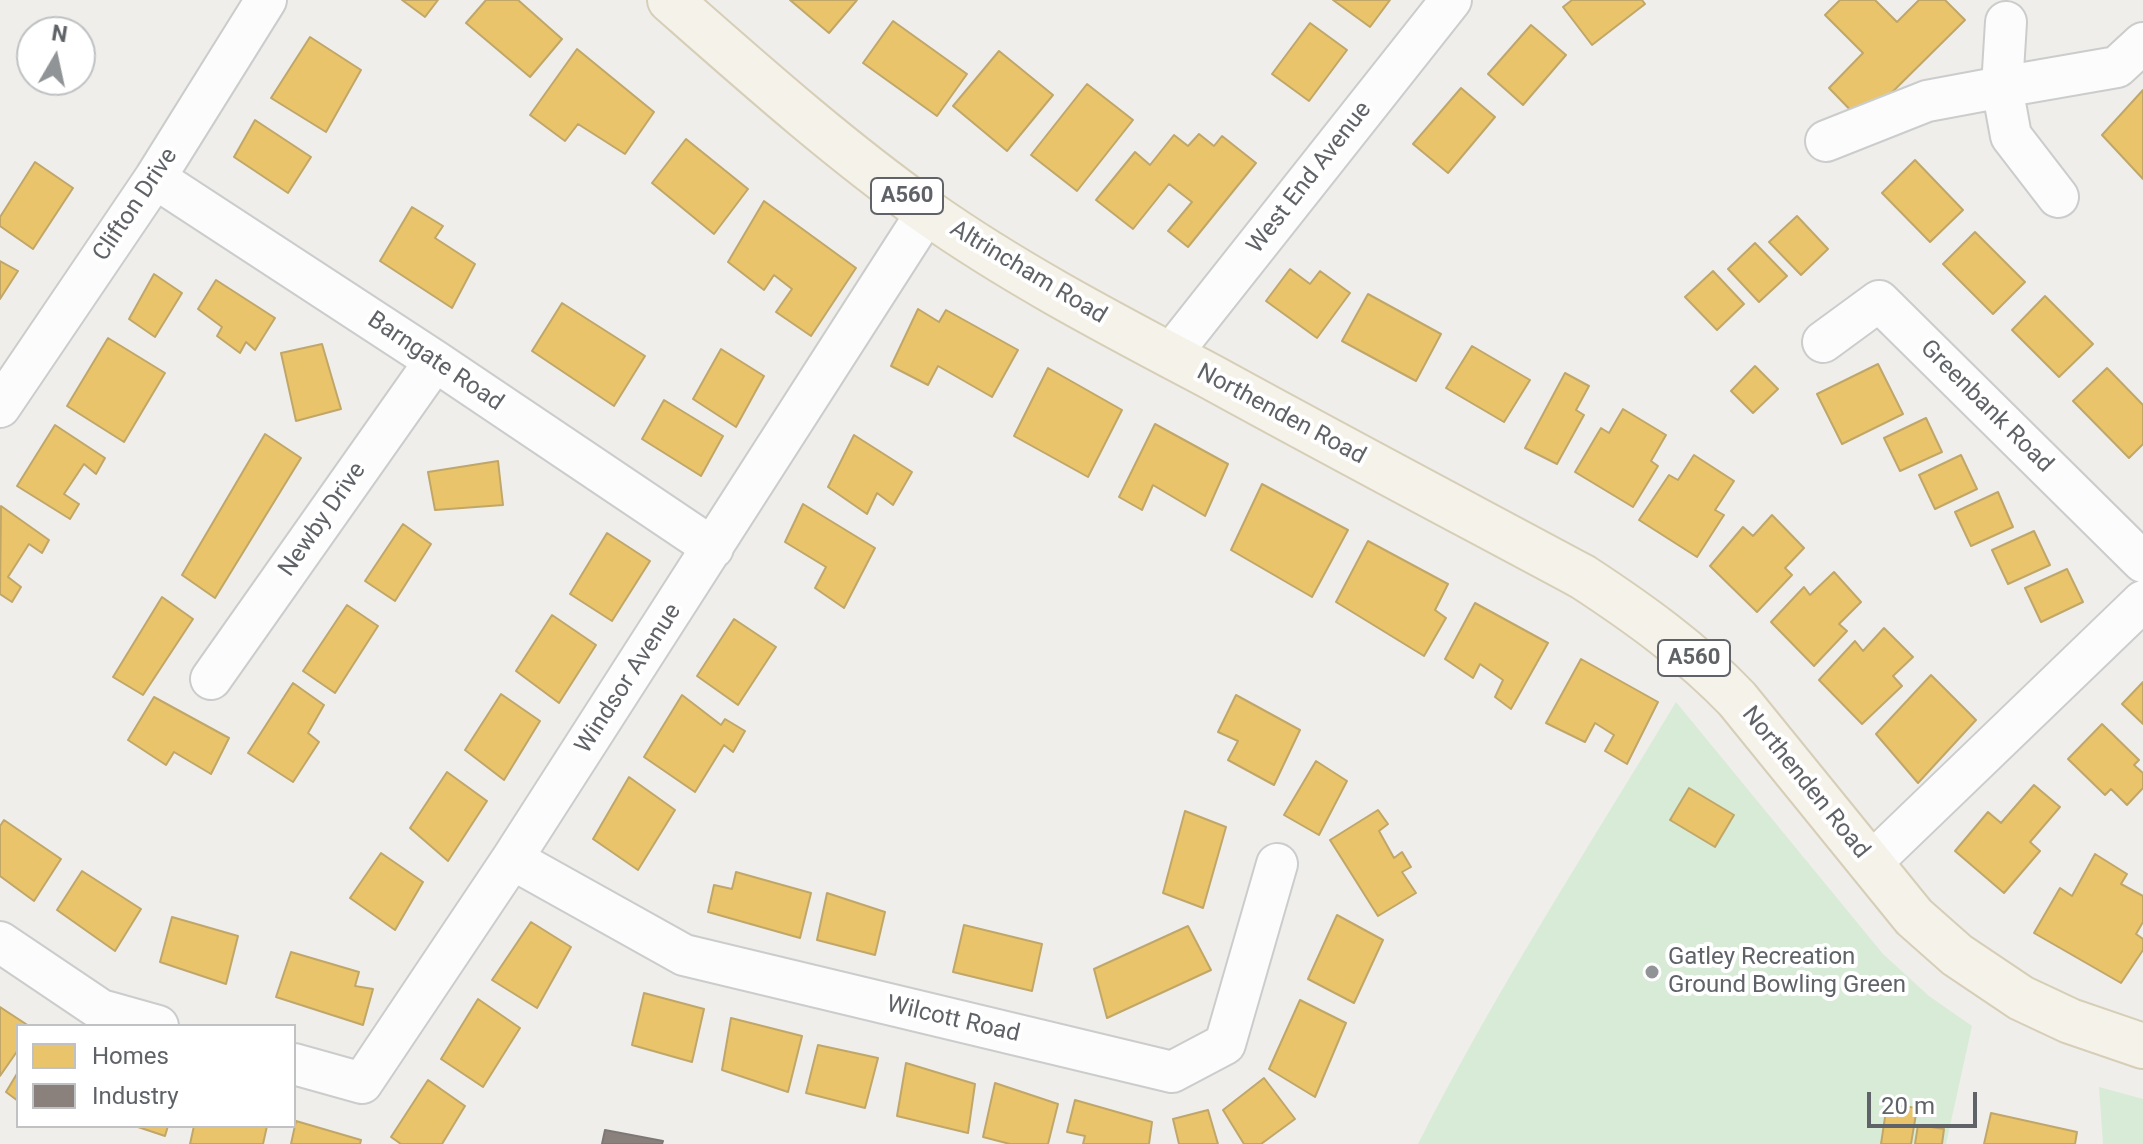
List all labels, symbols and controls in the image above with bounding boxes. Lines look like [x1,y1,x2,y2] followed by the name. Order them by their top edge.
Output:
[16,16,96,96] north arrow
[50,20,69,47] text: N
[1242,96,1378,260] street label: West End Avenue
[88,143,184,267] street label: Clifton Drive
[871,178,943,214] road number: A560
[945,215,1111,331] street label: Altrincham Road
[362,306,508,418] street label: Barngate Road
[1914,335,2058,479] street label: Greenbank Road
[1192,358,1370,472] street label: Northenden Road
[273,457,373,583] street label: Newby Drive
[570,599,688,759] street label: Windsor Avenue
[1658,640,1730,676] road number: A560
[1735,701,1875,865] street label: Northenden Road
[1668,944,1906,1000] place label: Gatley Recreation Ground Bowling Green
[1643,963,1661,981] marker: Gatley Recreation Ground Bowling Green
[884,991,1022,1049] street label: Wilcott Road
[16,1024,296,1128] legend
[92,1042,169,1070] text: Homes
[1871,1076,1981,1126] scale bar
[92,1082,178,1110] text: Industry
[1881,1092,1935,1120] text: 20 m

